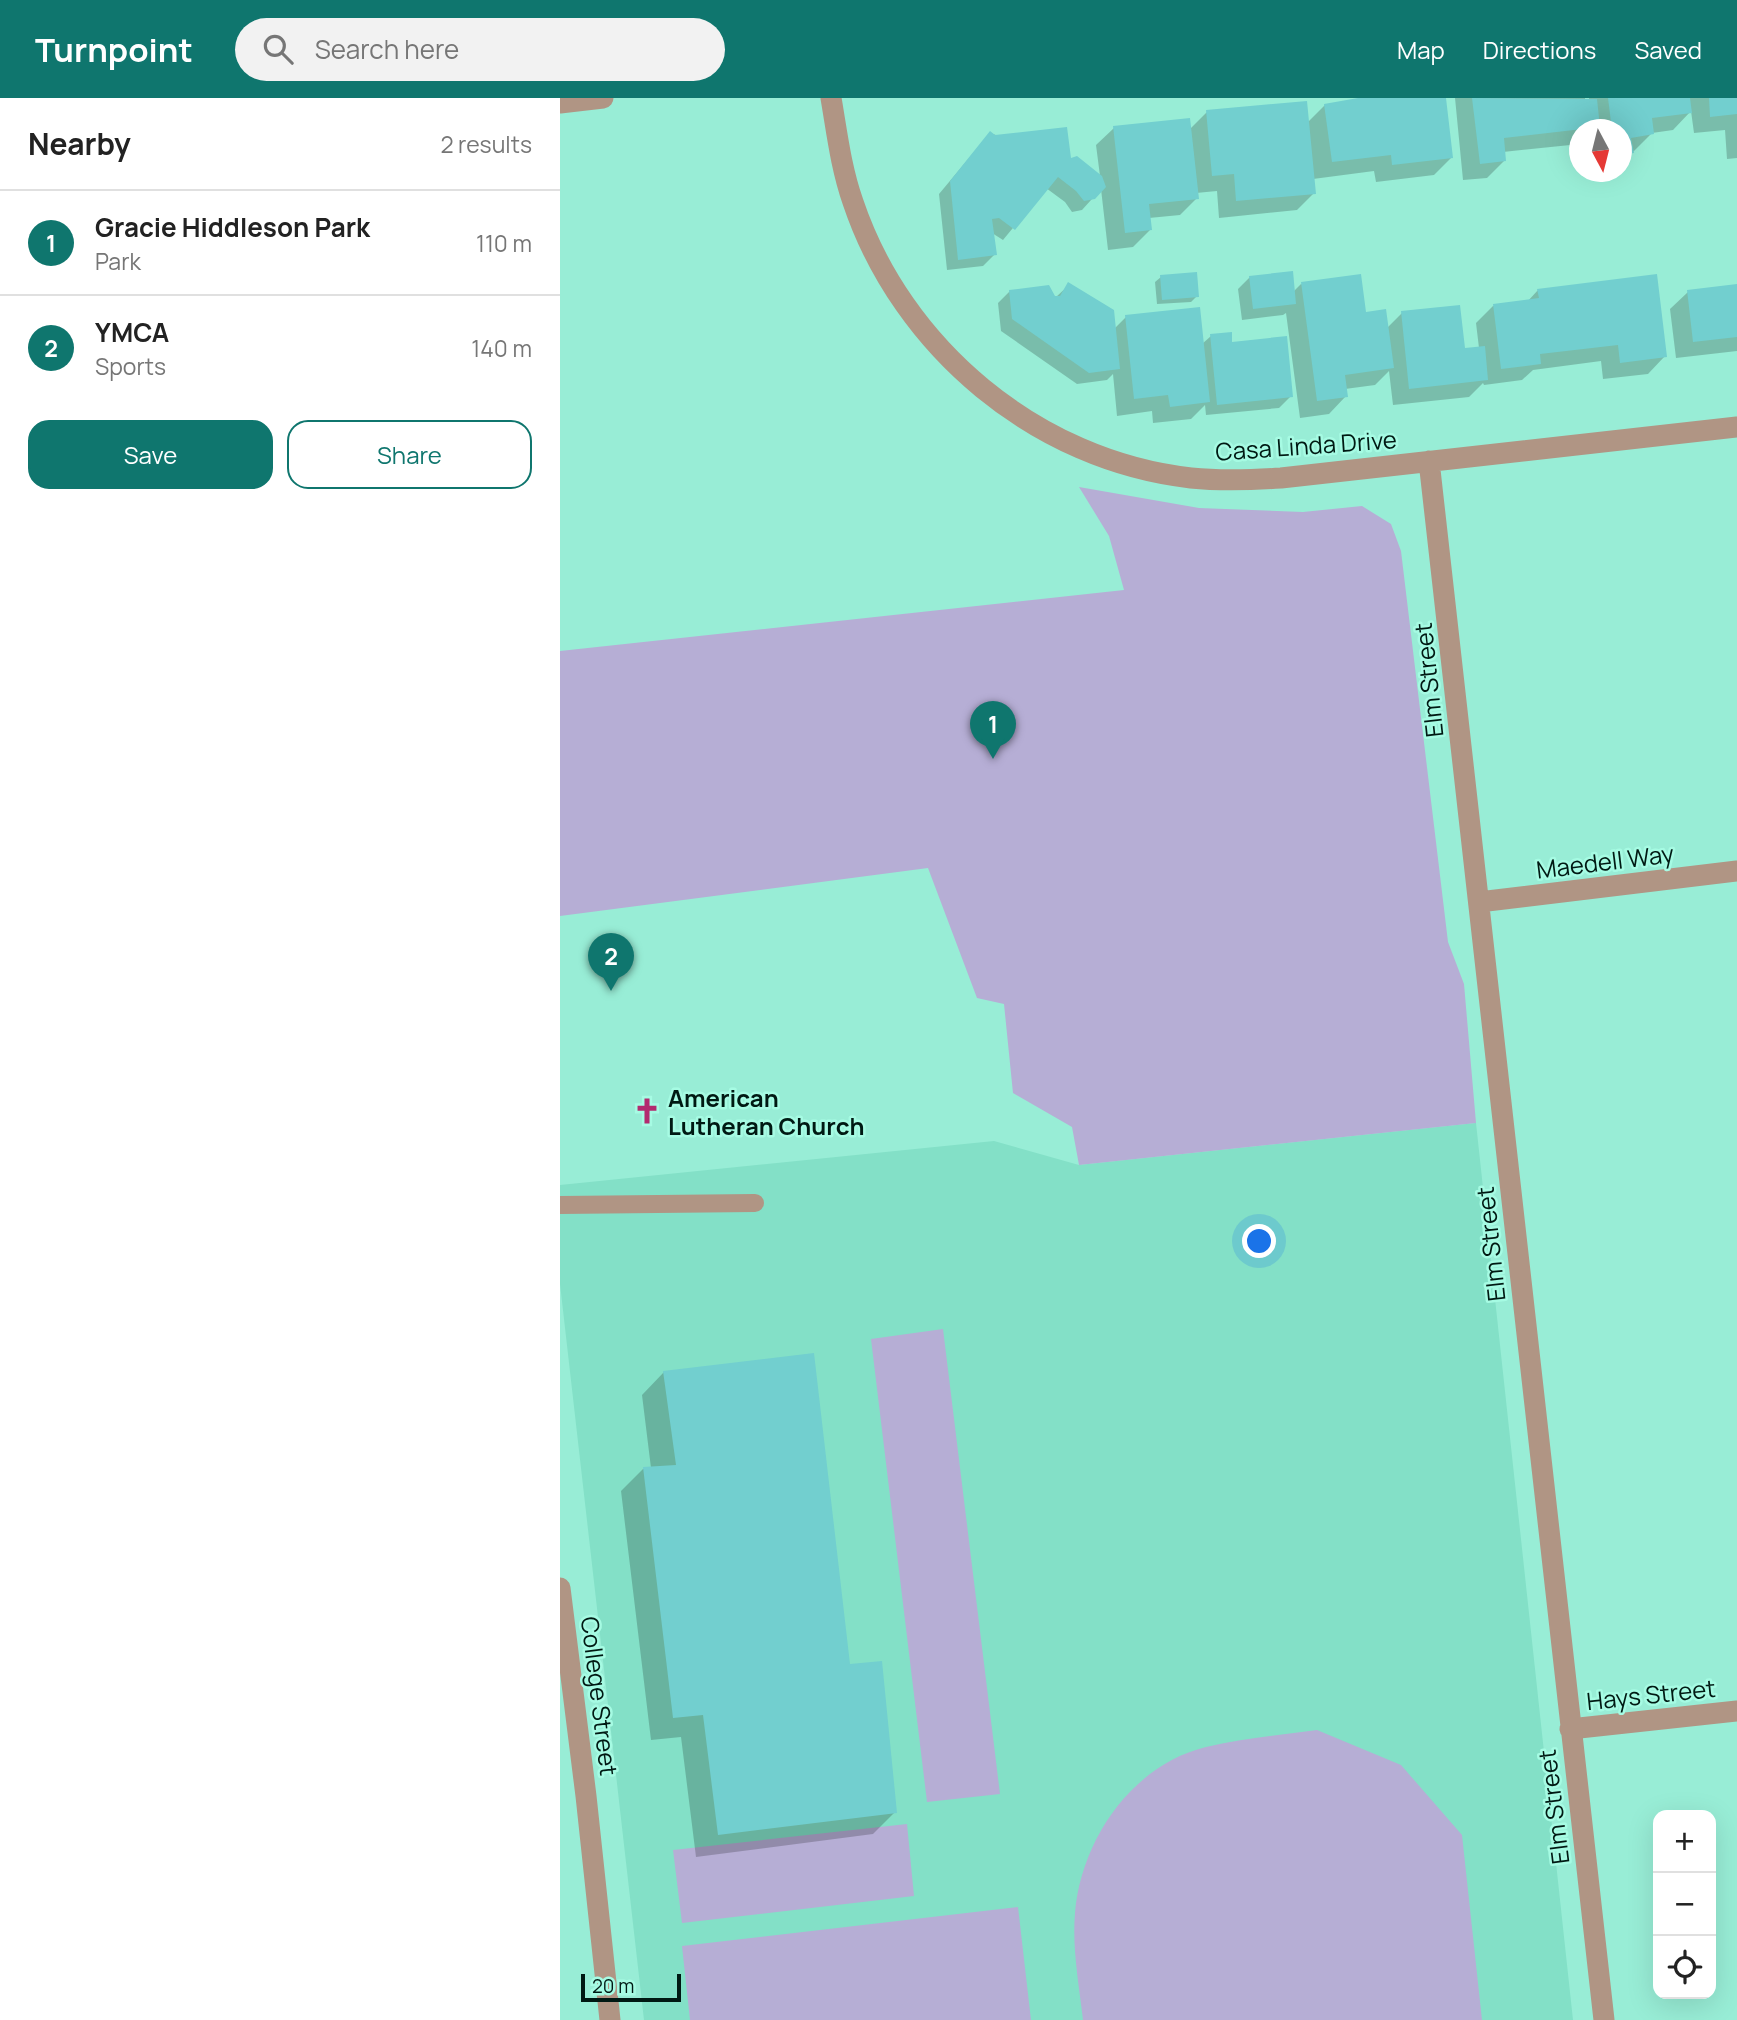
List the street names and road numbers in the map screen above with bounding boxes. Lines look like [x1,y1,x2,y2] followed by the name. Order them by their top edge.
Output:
[1214,422,1398,468] street label: Casa Linda Drive
[1406,621,1450,739] street label: Elm Street
[1534,836,1676,886] street label: Maedell Way
[1468,1185,1512,1303] street label: Elm Street
[574,1615,626,1777] street label: College Street
[1585,1671,1717,1717] street label: Hays Street
[1530,1748,1576,1866] street label: Elm Street

